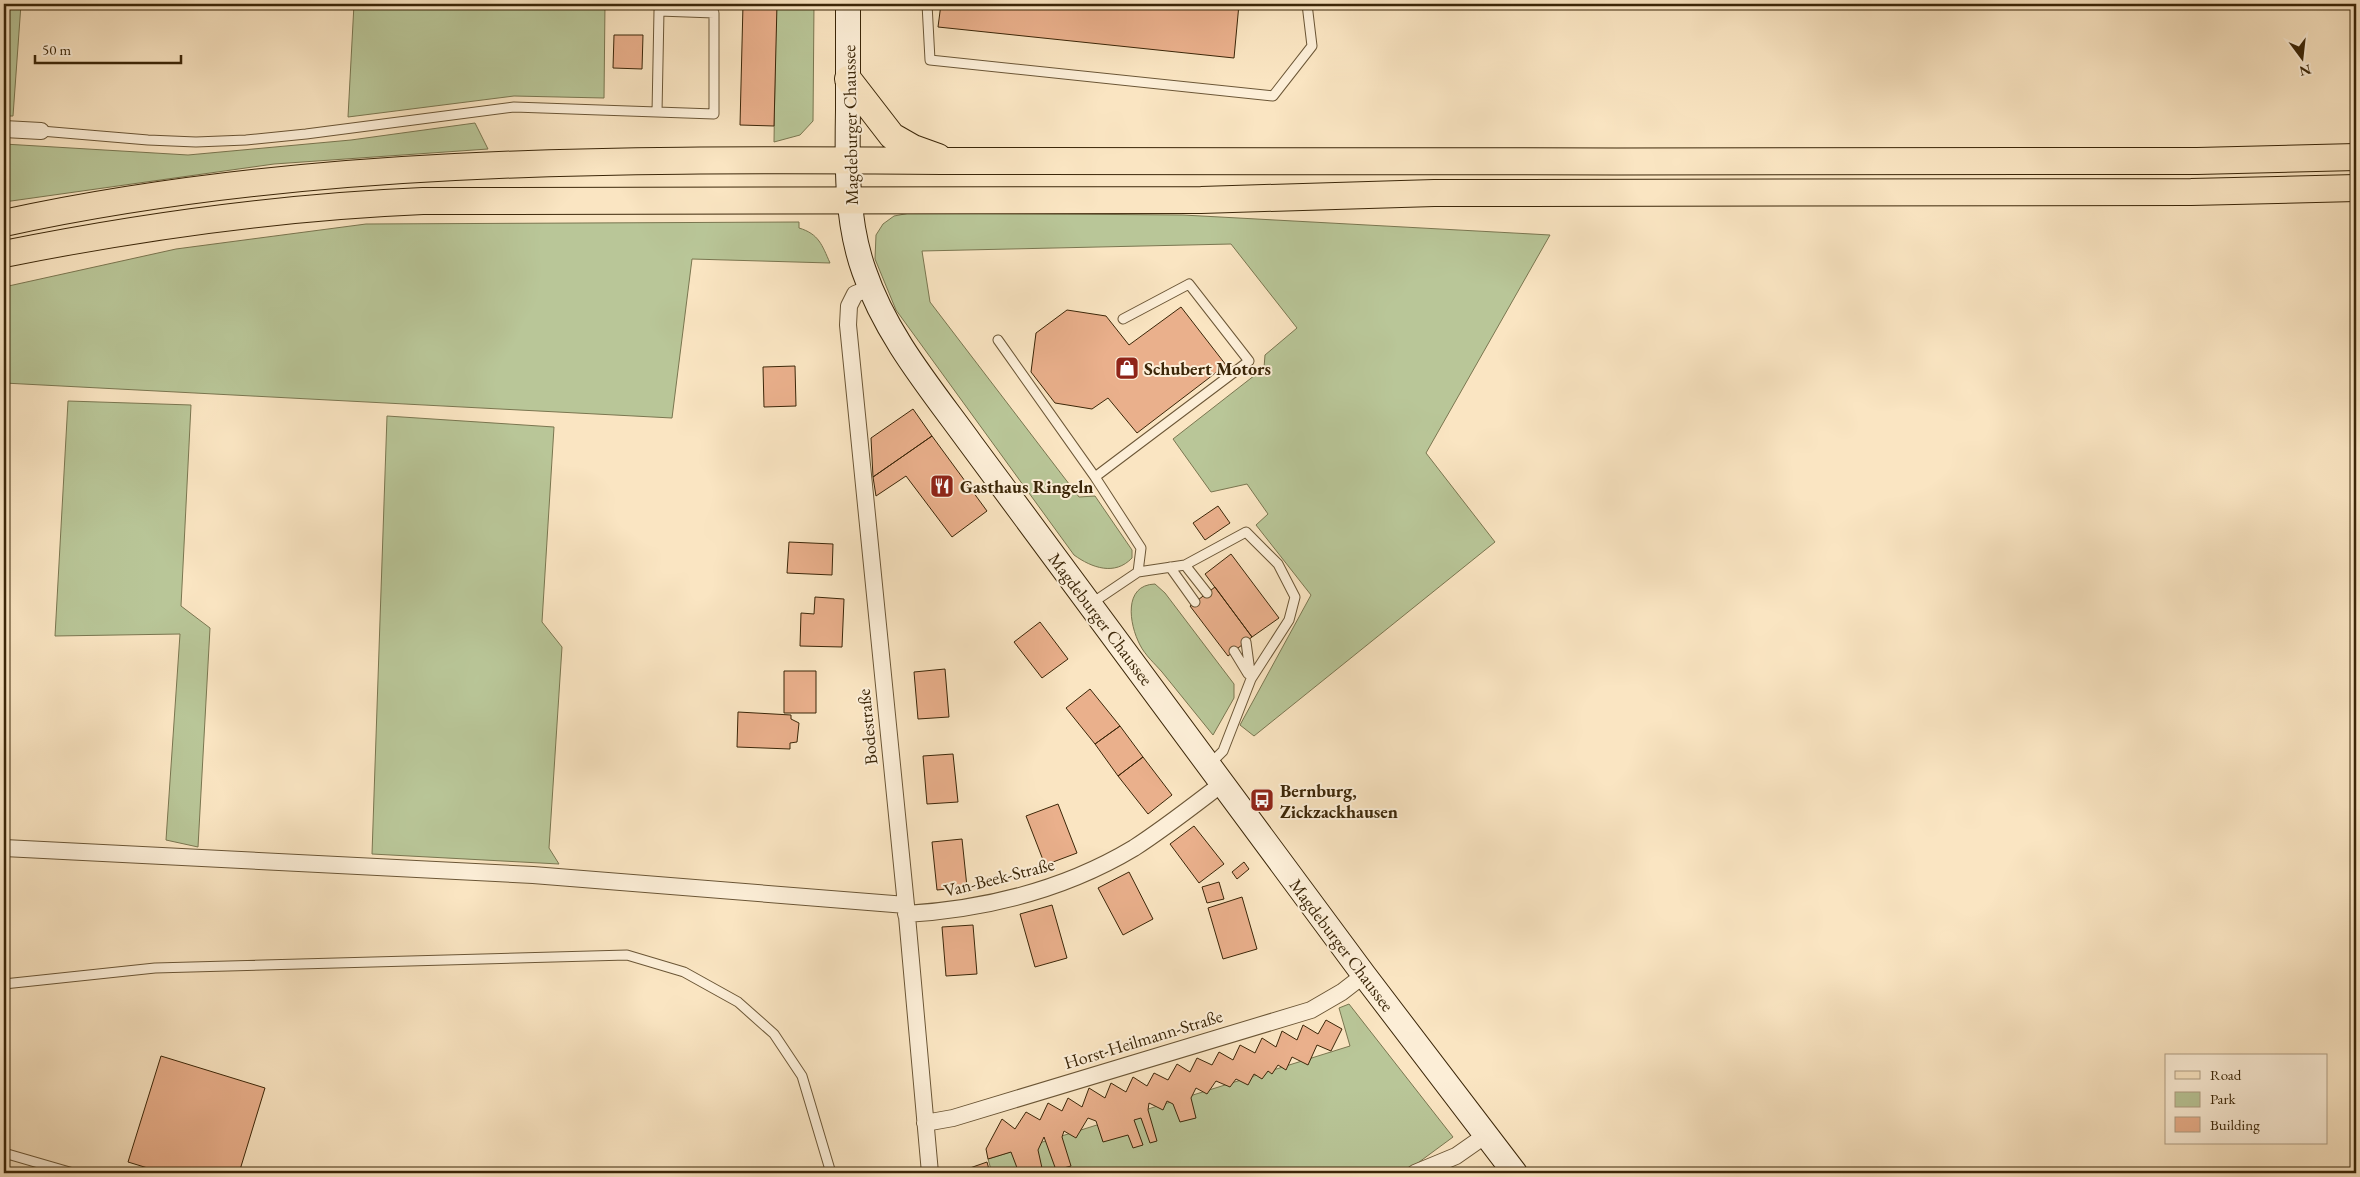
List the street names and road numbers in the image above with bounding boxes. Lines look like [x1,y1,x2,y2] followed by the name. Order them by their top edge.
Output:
[837,45,863,205] street label: Magdeburger Chaussee
[1044,548,1158,690] street label: Magdeburger Chaussee
[852,688,882,766] street label: Bodestraße
[941,852,1057,902] street label: Van-Beek-Straße
[1285,874,1399,1016] street label: Magdeburger Chaussee
[1061,1004,1225,1074] street label: Horst-Heilmann-Straße

